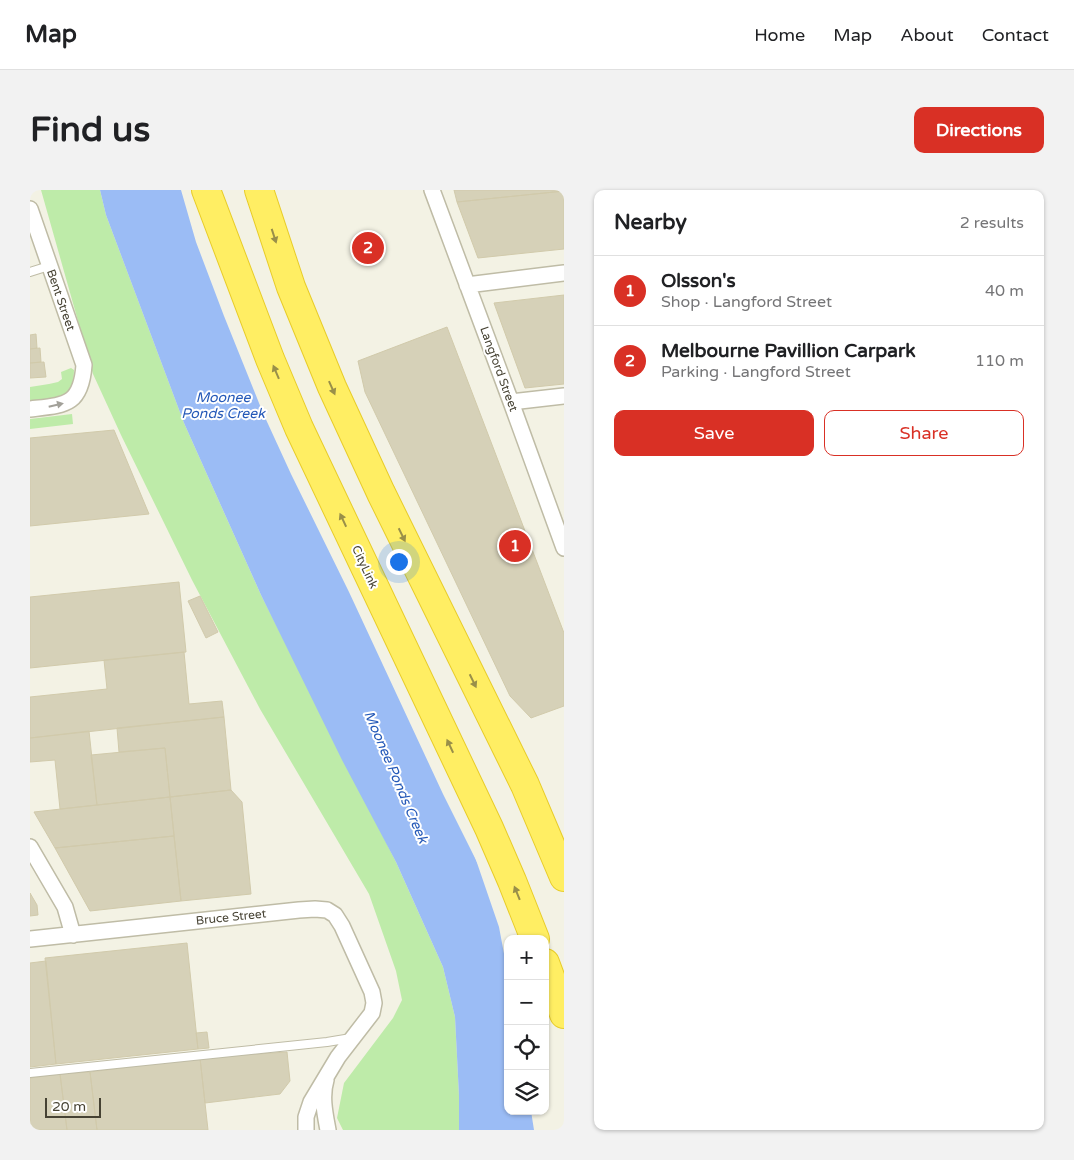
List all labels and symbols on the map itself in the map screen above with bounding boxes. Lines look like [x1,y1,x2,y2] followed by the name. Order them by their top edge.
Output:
[271,229,279,244] one-way arrow
[352,229,384,267] pin: 2
[44,267,78,333] street label: Bent Street
[477,325,521,414] street label: Langford Street
[271,365,279,379] one-way arrow
[329,381,337,395] one-way arrow
[181,389,266,422] water label: Moonee Ponds Creek
[49,401,64,409] one-way arrow
[339,513,347,527] one-way arrow
[499,527,531,565] pin: 1
[398,528,406,542] one-way arrow
[349,543,381,591] street label: CityLink
[386,549,412,575] your location
[469,674,477,688] one-way arrow
[360,708,432,847] water label: Moonee Ponds Creek
[446,739,454,753] one-way arrow
[513,886,521,901] one-way arrow
[195,906,267,928] street label: Bruce Street
[45,1095,101,1118] scale bar

